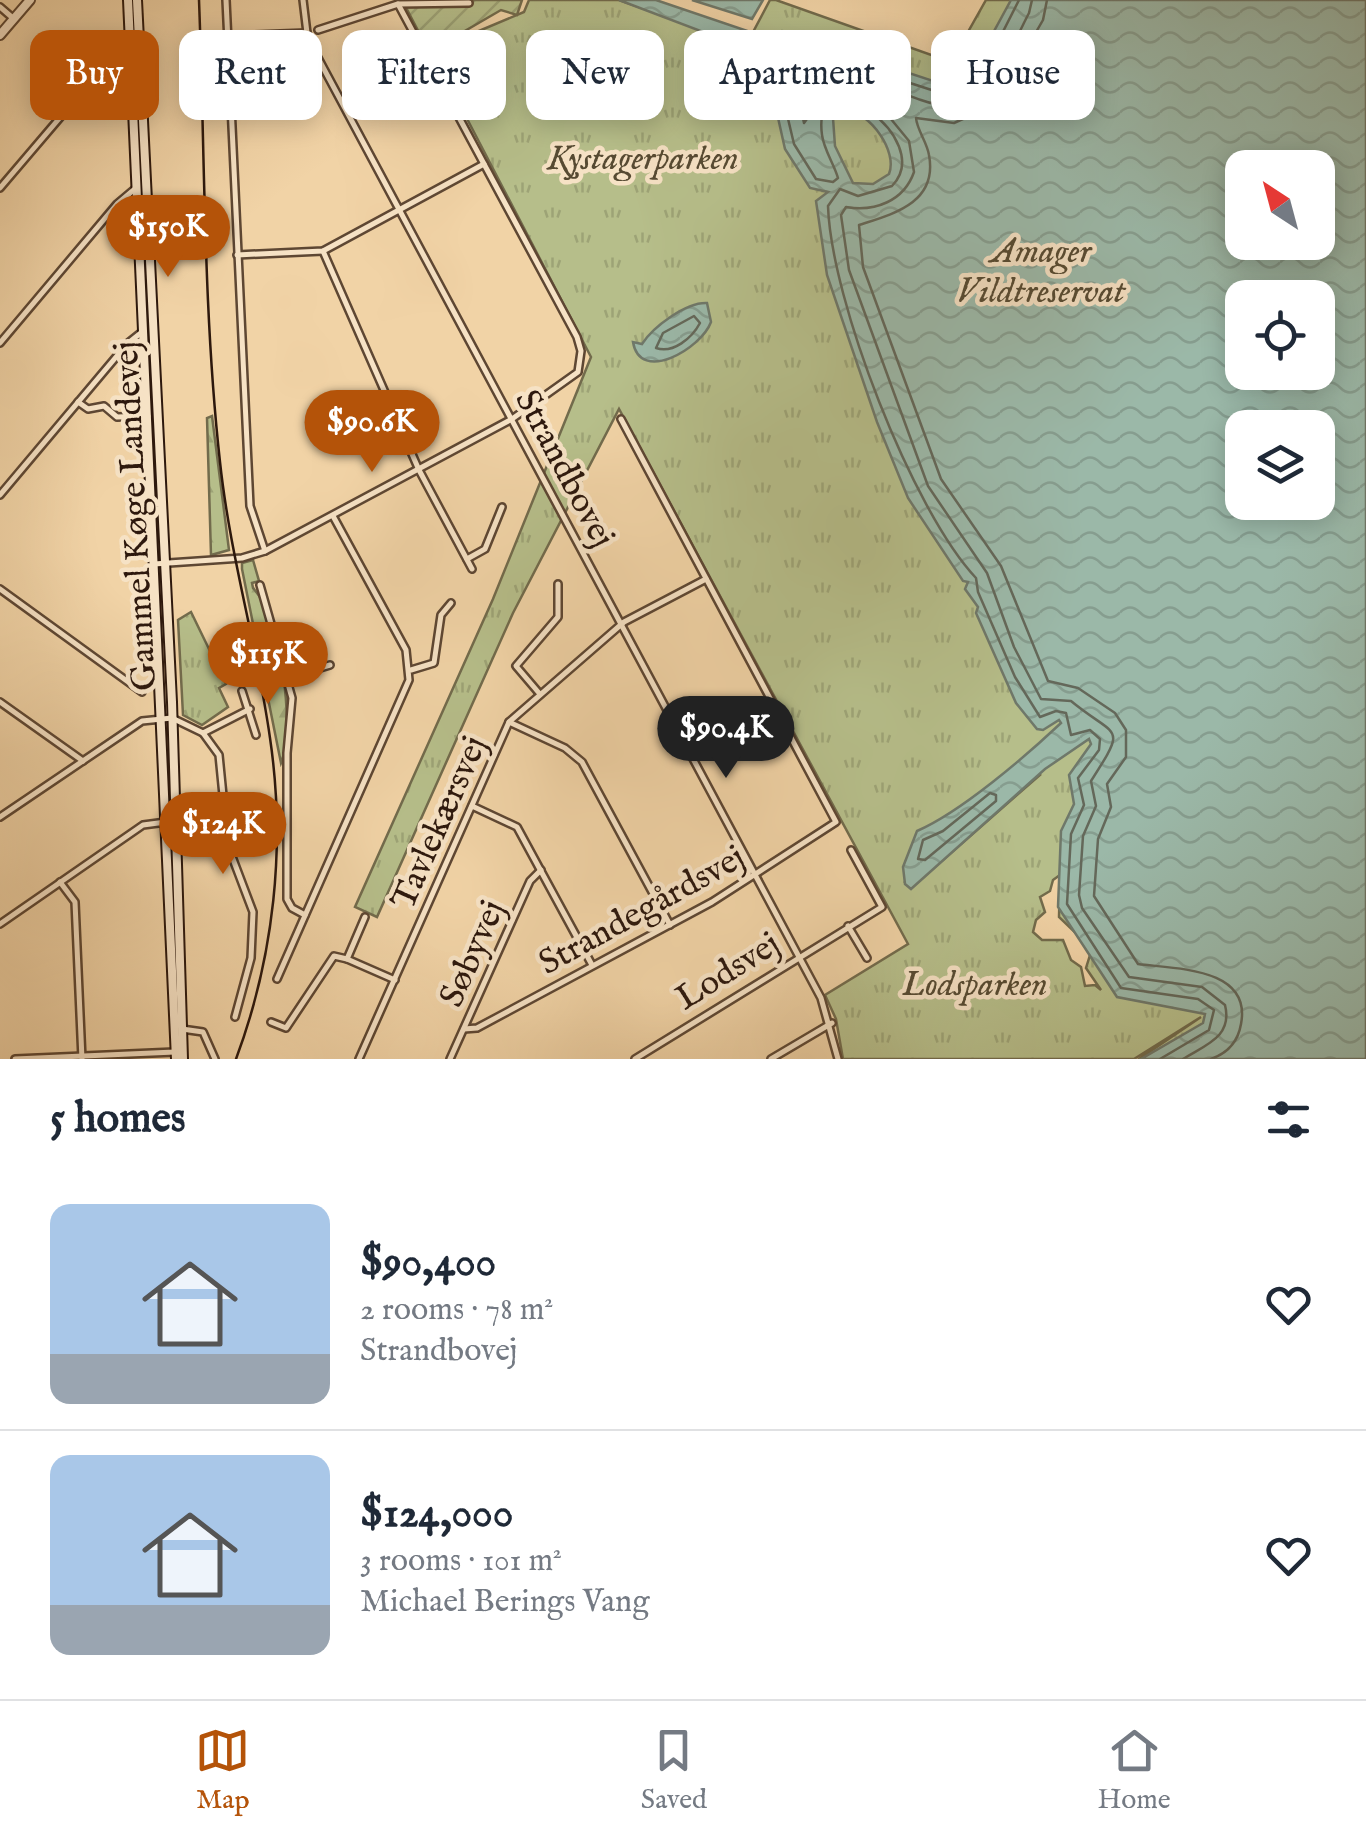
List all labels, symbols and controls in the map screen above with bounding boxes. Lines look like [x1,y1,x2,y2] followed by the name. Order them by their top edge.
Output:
[30,30,159,120] chip: Buy
[179,30,322,120] chip: Rent
[342,30,506,120] chip: Filters
[526,30,664,120] chip: New
[684,30,911,120] chip: Apartment
[931,30,1095,120] chip: House
[545,137,739,182] park label: Kystagerparken
[1225,150,1335,260] north arrow
[1225,150,1335,520] map controls
[98,195,238,280] pin: $150K
[128,207,208,248] text: $150K
[957,230,1127,315] park label: Amager Vildtreservat
[1225,280,1335,390] button: locate
[105,340,168,692] street label: Gammel Køge Landevej
[504,383,624,556] street label: Strandbovej
[291,390,453,475] pin: $90.6K
[327,402,417,443] text: $90.6K
[1225,410,1335,520] button: layers
[198,622,338,707] pin: $115K
[230,634,306,675] text: $115K
[645,696,807,781] pin: $90.4K
[679,708,773,749] text: $90.4K
[382,729,498,917] street label: Tavlekærsvej
[153,792,293,877] pin: $124K
[181,804,265,845] text: $124K
[531,836,753,986] street label: Strandegårdsvej
[430,894,517,1014] street label: Søbyvej
[668,923,789,1022] street label: Lodsvej
[901,963,1048,1008] park label: Lodsparken
[1261,1092,1316,1147] icon: filters
[50,1093,186,1146] text: 5 homes
[360,1237,496,1290] text: $90,400
[130,1244,250,1364] icon: home
[1261,1277,1316,1332] icon: heart
[360,1290,553,1331] text: 2 rooms · 78 m²
[360,1331,517,1372] text: Strandbovej
[360,1488,513,1541] text: $124,000
[130,1495,250,1615] icon: home
[1261,1528,1316,1583] icon: heart
[360,1541,562,1582] text: 3 rooms · 101 m²
[360,1582,650,1623] text: Michael Berings Vang
[195,1723,250,1818] tab: Map
[641,1723,707,1818] tab: Saved
[1098,1723,1171,1818] tab: Home

